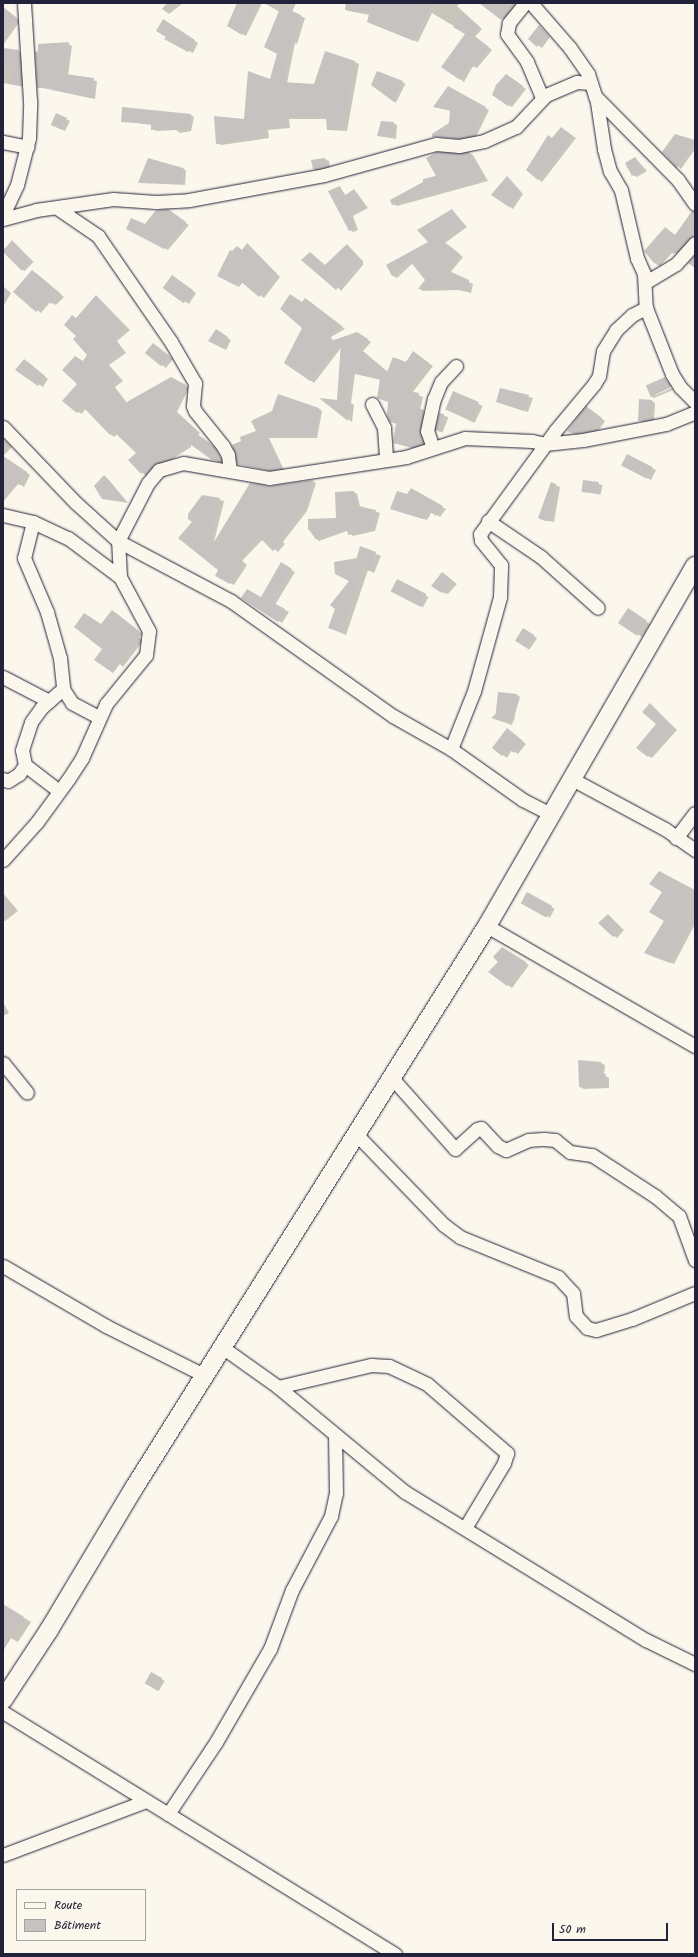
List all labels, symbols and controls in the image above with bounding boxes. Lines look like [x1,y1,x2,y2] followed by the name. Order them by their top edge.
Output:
[16,1889,146,1941] legend
[54,1896,82,1915] text: Route
[554,1915,670,1941] scale bar
[54,1916,101,1935] text: Bâtiment
[559,1920,586,1939] text: 50 m

